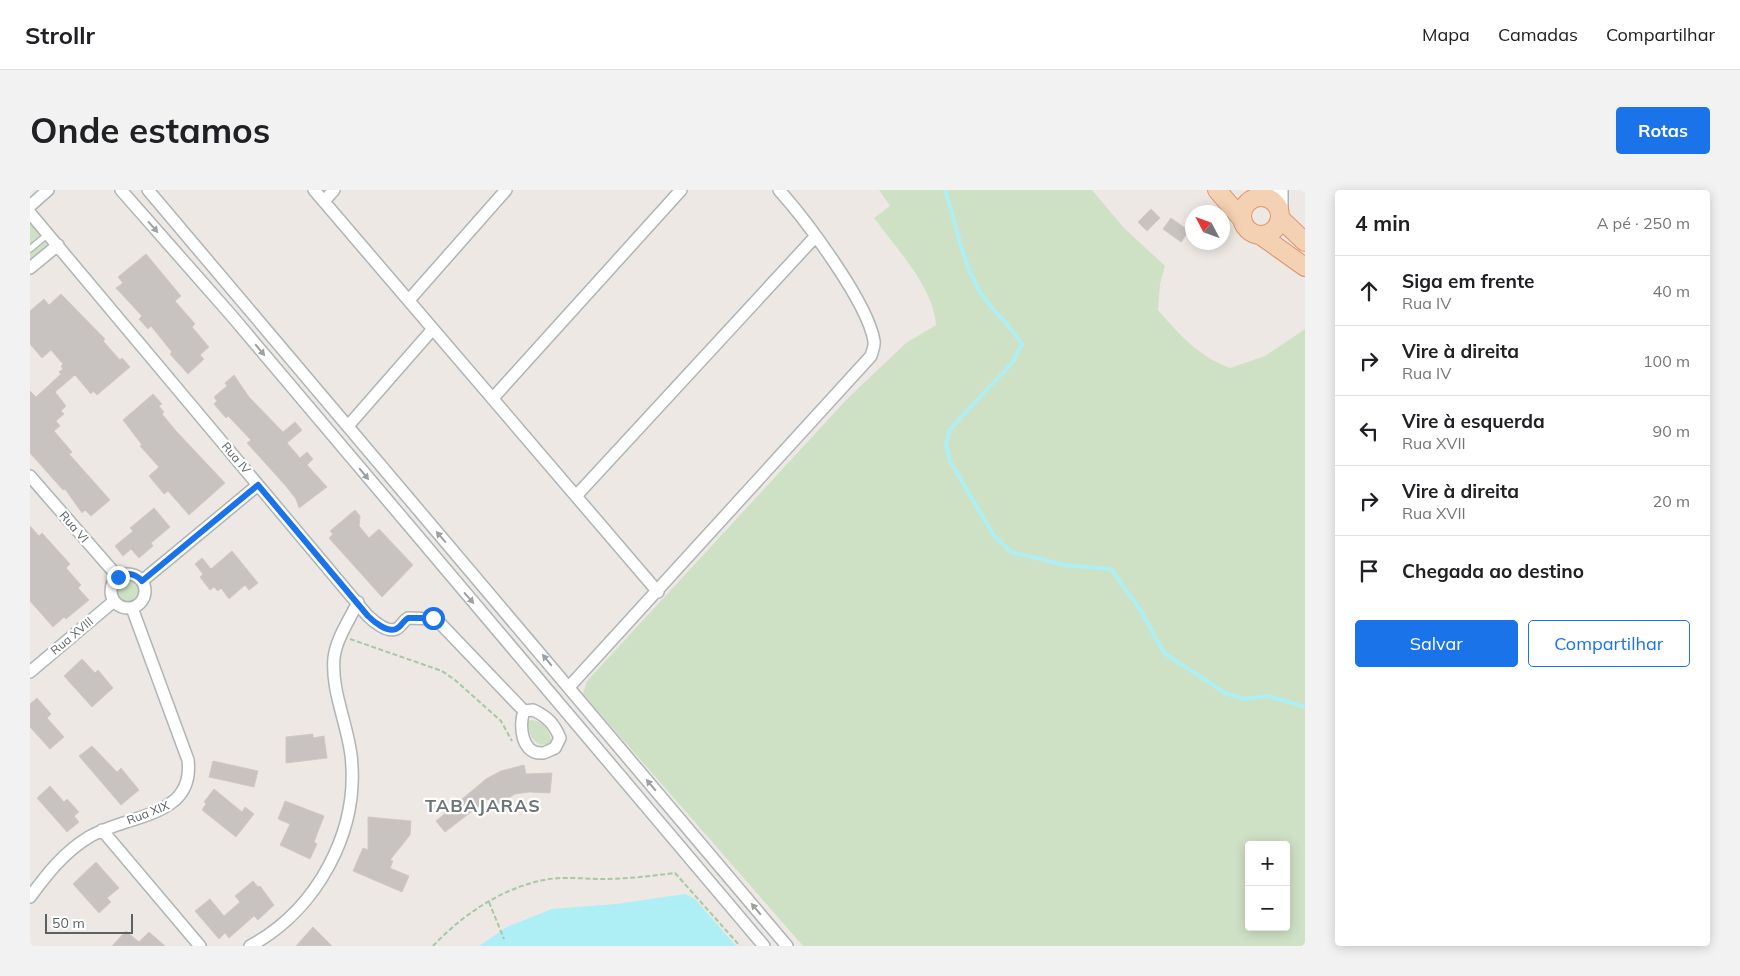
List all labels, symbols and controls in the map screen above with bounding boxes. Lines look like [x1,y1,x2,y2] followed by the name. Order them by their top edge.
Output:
[25,20,95,50] text: Strollr
[1422,23,1470,46] text: Mapa
[1498,23,1578,46] text: Camadas
[1606,23,1715,46] text: Compartilhar
[1616,107,1710,154] button: Rotas
[30,108,270,152] text: Onde estamos
[1185,205,1230,250] north arrow
[1355,210,1410,236] text: 4 min
[1597,213,1690,233] text: A pé · 250 m
[147,221,158,233] one-way arrow
[1402,269,1534,293] text: Siga em frente
[1355,277,1383,305] icon: ahead
[1653,281,1690,301] text: 40 m
[1402,293,1451,313] text: Rua IV
[1402,339,1519,363] text: Vire à direita
[254,343,265,356] one-way arrow
[1355,347,1383,375] icon: right
[1643,351,1690,371] text: 100 m
[1402,363,1451,383] text: Rua IV
[1402,409,1545,433] text: Vire à esquerda
[1355,417,1383,445] icon: left
[1653,421,1690,441] text: 90 m
[1402,433,1466,453] text: Rua XVII
[219,439,254,477] street label: Rua IV
[358,468,369,481] one-way arrow
[1402,479,1519,503] text: Vire à direita
[1355,487,1383,515] icon: right
[1653,491,1690,511] text: 20 m
[1402,503,1466,523] text: Rua XVII
[57,508,92,546] street label: Rua VI
[435,531,447,543] one-way arrow
[1355,557,1383,585] icon: arrive
[1402,559,1584,583] text: Chegada ao destino
[107,566,130,589] route end
[463,592,474,604] one-way arrow
[422,607,445,630] route start
[47,614,96,658] street label: Rua XVIII
[1355,620,1518,667] button: Salvar
[1528,620,1690,667] button: Compartilhar
[541,654,552,667] one-way arrow
[645,779,657,791] one-way arrow
[425,794,541,817] district label: TABAJARAS
[124,798,171,827] street label: Rua XIX
[1245,841,1290,931] map controls
[1245,841,1290,886] button: +
[1245,886,1290,931] button: −
[750,903,761,916] one-way arrow
[45,911,132,934] scale bar
[52,914,85,932] text: 50 m

